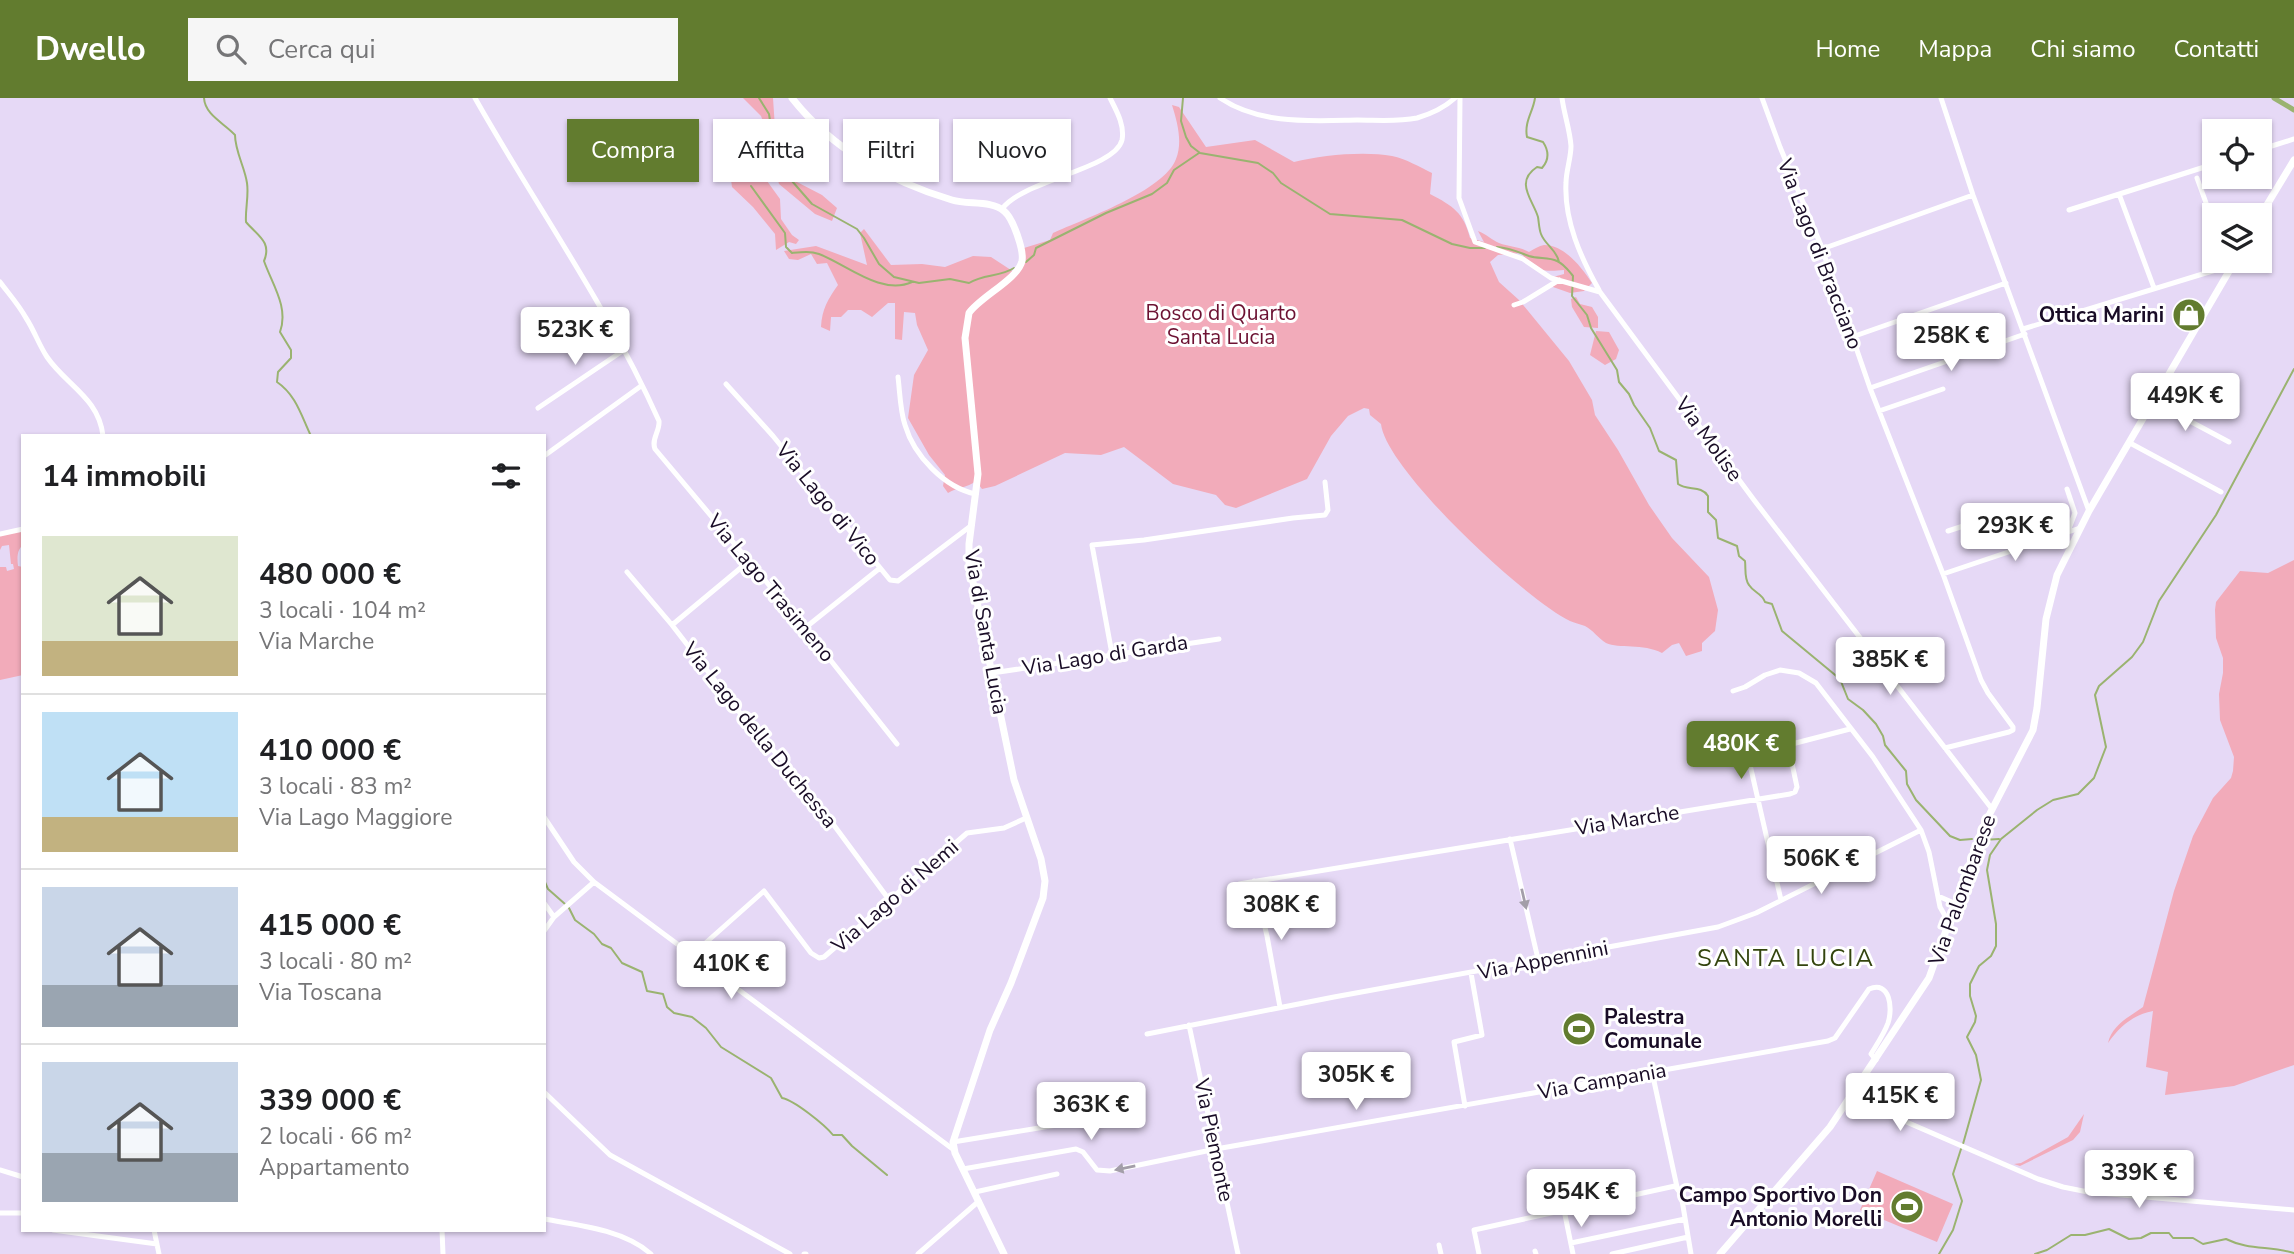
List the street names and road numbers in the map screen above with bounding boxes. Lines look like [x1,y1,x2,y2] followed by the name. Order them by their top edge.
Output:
[1770,154,1869,353] street label: Via Lago di Bracciano
[1668,390,1749,487] street label: Via Molise
[769,436,886,571] street label: Via Lago di Vico
[700,507,841,668] street label: Via Lago Trasimeno
[958,546,1014,717] street label: Via di Santa Lucia
[1019,628,1190,682] street label: Via Lago di Garda
[676,635,844,834] street label: Via Lago della Duchessa
[1572,798,1681,842] street label: Via Marche
[1921,811,2002,970] street label: Via Palombarese
[825,833,965,960] street label: Via Lago di Nemi
[1474,934,1611,987] street label: Via Appennini
[1535,1056,1668,1106] street label: Via Campania
[1187,1075,1241,1204] street label: Via Piemonte

